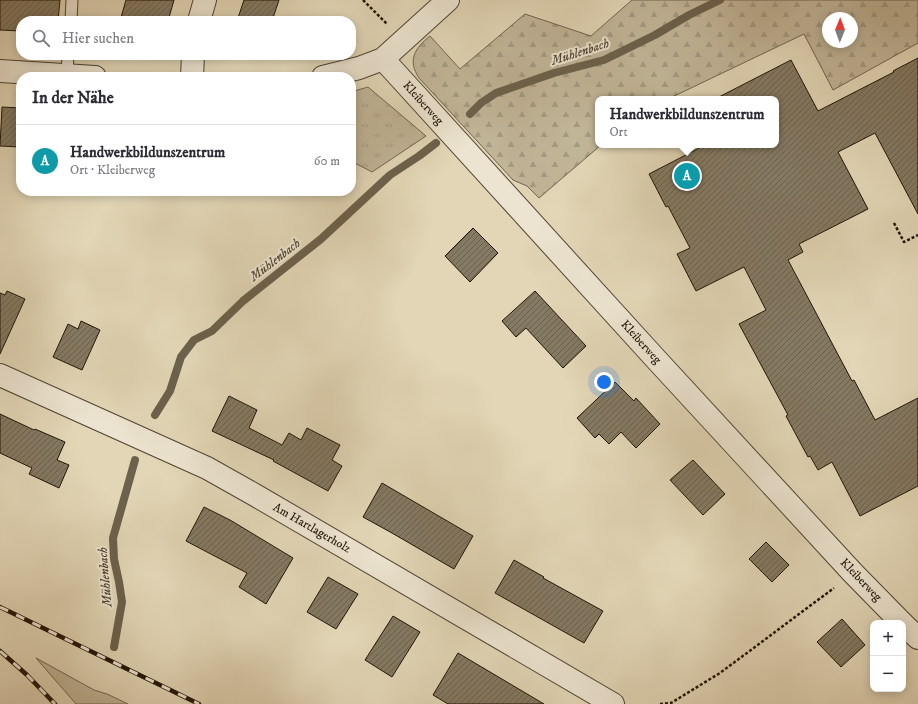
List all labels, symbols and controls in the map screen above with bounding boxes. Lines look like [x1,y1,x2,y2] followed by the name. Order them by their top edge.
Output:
[822,12,858,48] north arrow
[16,16,356,60] search box
[30,27,52,49] icon: search
[62,29,134,48] text: Hier suchen
[548,35,611,69] water label: Mühlenbach
[399,78,447,128] street label: Kleiberweg
[32,87,114,109] text: In der Nähe
[595,96,779,148] popup
[609,105,765,124] text: Handwerkbildunszentrum
[609,124,628,140] text: Ort
[70,143,225,162] text: Handwerkbildunszentrum
[41,153,49,169] text: A
[314,153,340,169] text: 60 m
[674,161,700,191] pin: A
[70,162,155,178] text: Ort · Kleiberweg
[246,235,304,285] water label: Mühlenbach
[617,317,665,367] street label: Kleiberweg
[594,372,614,392] your location
[270,500,354,556] street label: Am Hartlagerholz
[94,546,116,609] water label: Mühlenbach
[837,555,885,605] street label: Kleiberweg
[870,620,906,692] map controls
[870,620,906,656] button: +
[870,656,906,692] button: −

